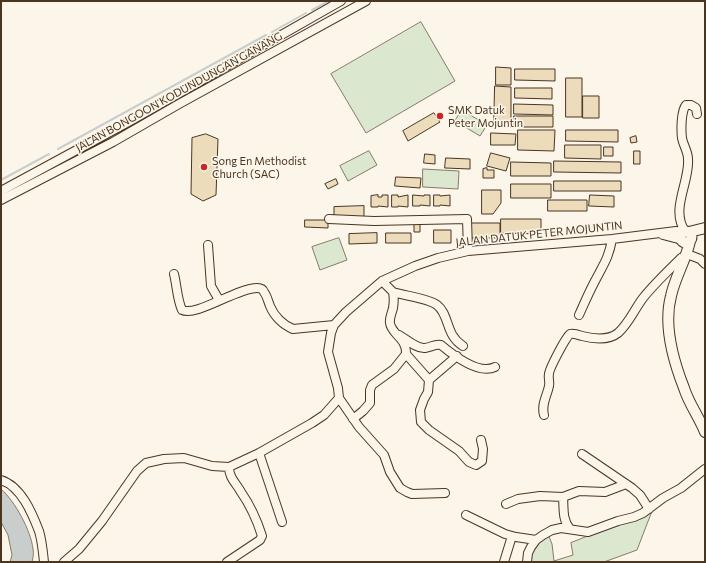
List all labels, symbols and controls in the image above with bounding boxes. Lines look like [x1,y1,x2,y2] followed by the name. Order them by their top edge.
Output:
[73,29,285,155] street label: JALAN BONGOON KODUNDUNGAN GANANG
[448,103,523,129] place label: SMK Datuk Peter Mojuntin
[435,111,445,121] marker: SMK Datuk Peter Mojuntin
[212,154,307,180] place label: Song En Methodist Church (SAC)
[199,162,209,172] marker: Song En Methodist Church (SAC)
[455,219,623,249] street label: JALAN DATUK PETER MOJUNTIN

